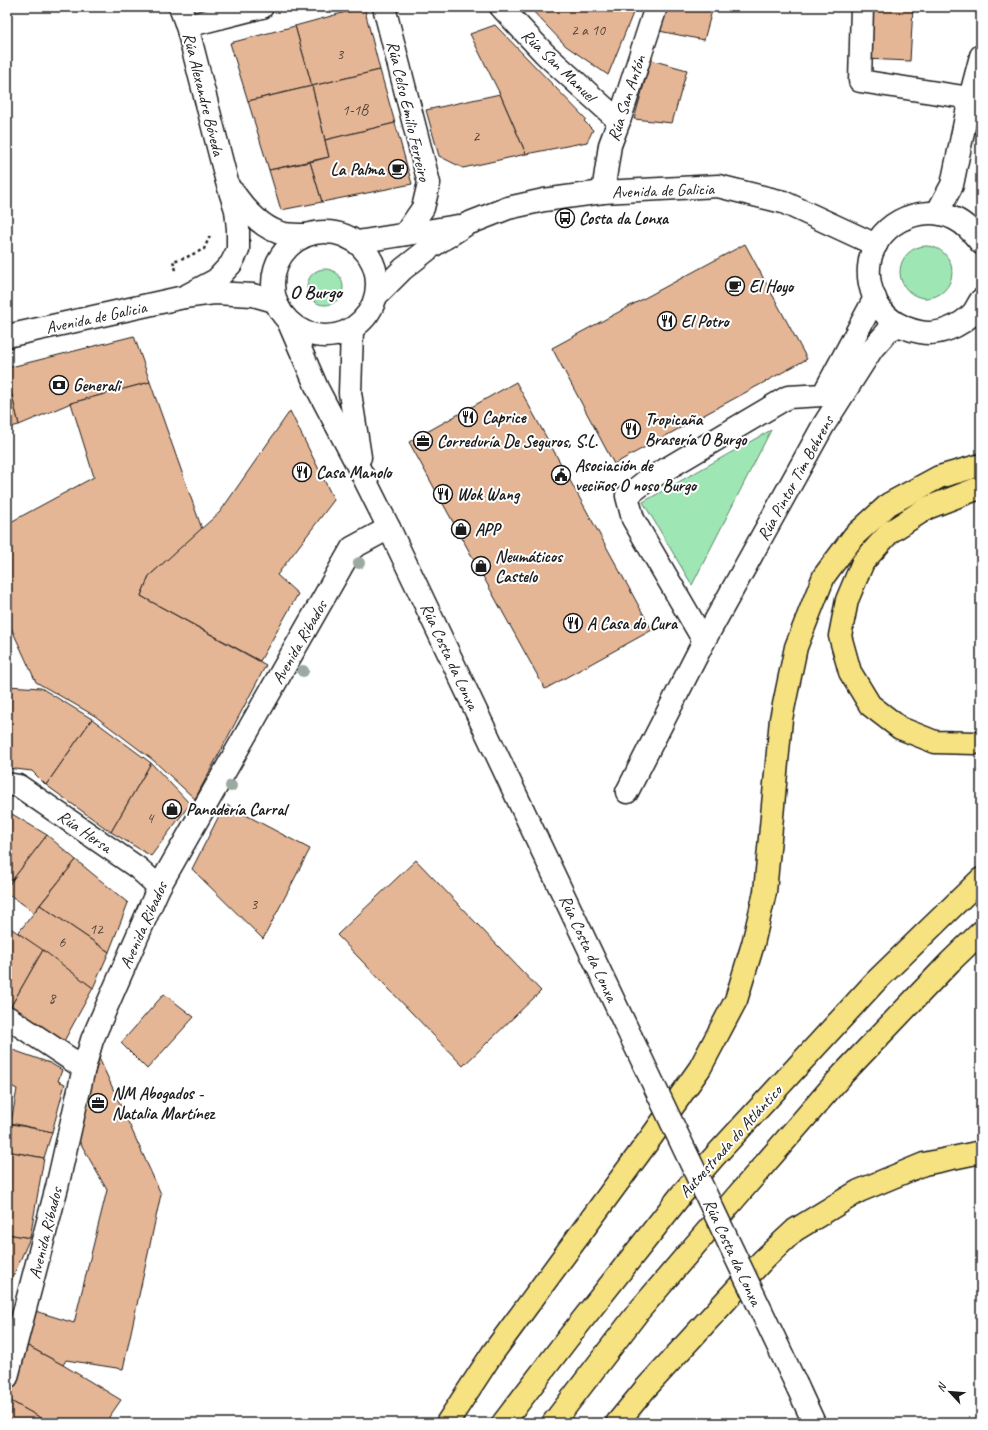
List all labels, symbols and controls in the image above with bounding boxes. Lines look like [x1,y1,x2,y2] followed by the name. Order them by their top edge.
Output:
[571,21,606,40] house number: 2 a 10
[517,25,602,108] street label: Rúa San Manuel
[178,30,229,159] street label: Rúa Alexandre Bóveda
[382,39,435,184] street label: Rúa Celso Emilio Ferreiro
[337,45,345,64] house number: 3
[603,51,651,144] street label: Rúa San Antón
[342,101,369,120] house number: 1-1B
[473,127,481,146] house number: 2
[387,158,409,180] cafe icon: La Palma
[331,159,386,180] place label: La Palma
[612,178,716,203] street label: Avenida de Galicia
[554,207,576,229] bus stop icon: Costa da Lonxa
[579,208,670,229] place label: Costa da Lonxa
[724,275,746,297] cafe icon: El Hoyo
[749,276,795,297] place label: El Hoyo
[290,280,344,304] district label: O Burgo
[44,296,149,338] street label: Avenida de Galicia
[656,310,678,332] restaurant icon: El Potro
[681,311,731,332] place label: El Potro
[48,374,70,396] bank icon: Generali
[73,375,123,396] place label: Generali
[457,406,479,428] restaurant icon: Caprice
[482,407,527,428] place label: Caprice
[645,409,748,450] place label: Tropicaña Brasería O Burgo
[753,411,839,544] street label: Rúa Pintor Tim Behrens
[620,418,642,440] restaurant icon: Tropicaña Brasería O Burgo
[412,430,434,452] office icon: Correduría De Seguros, S.L.
[437,431,598,452] place label: Correduría De Seguros, S.L.
[575,455,698,496] place label: Asociación de veciños O noso Burgo
[291,461,313,483] restaurant icon: Casa Manolo
[316,462,393,483] place label: Casa Manolo
[550,464,572,486] public building icon: Asociación de veciños O noso Burgo
[432,483,454,505] restaurant icon: Wok Wang
[457,484,521,505] place label: Wok Wang
[450,518,472,540] shop icon: APP
[475,519,502,540] place label: APP
[495,546,564,587] place label: Neumáticos Castelo
[470,555,492,577] shop icon: Neumáticos Castelo
[267,595,333,688] street label: Avenida Ribados
[416,599,484,715] street label: Rúa Costa da Lonxa
[562,612,584,634] restaurant icon: A Casa do Cura
[587,613,679,634] place label: A Casa do Cura
[161,798,183,820] shop icon: Panadería Carral
[186,799,290,820] place label: Panadería Carral
[54,805,117,859] street label: Rúa Hersa
[147,809,155,828] house number: 4
[115,876,173,972] street label: Avenida Ribados
[555,891,623,1007] street label: Rúa Costa da Lonxa
[251,895,259,914] house number: 3
[89,920,104,939] house number: 12
[59,933,67,952] house number: 6
[49,989,57,1008] house number: 8
[674,1079,788,1202] street label: Autoestrada do Atlántico
[112,1083,216,1124] place label: NM Abogados - Natalia Martínez
[87,1092,109,1114] office icon: NM Abogados - Natalia Martínez
[24,1183,67,1281] street label: Avenida Ribados
[699,1195,767,1311] street label: Rúa Costa da Lonxa
[930,1372,970,1412] north arrow
[933,1380,950,1394] text: N

